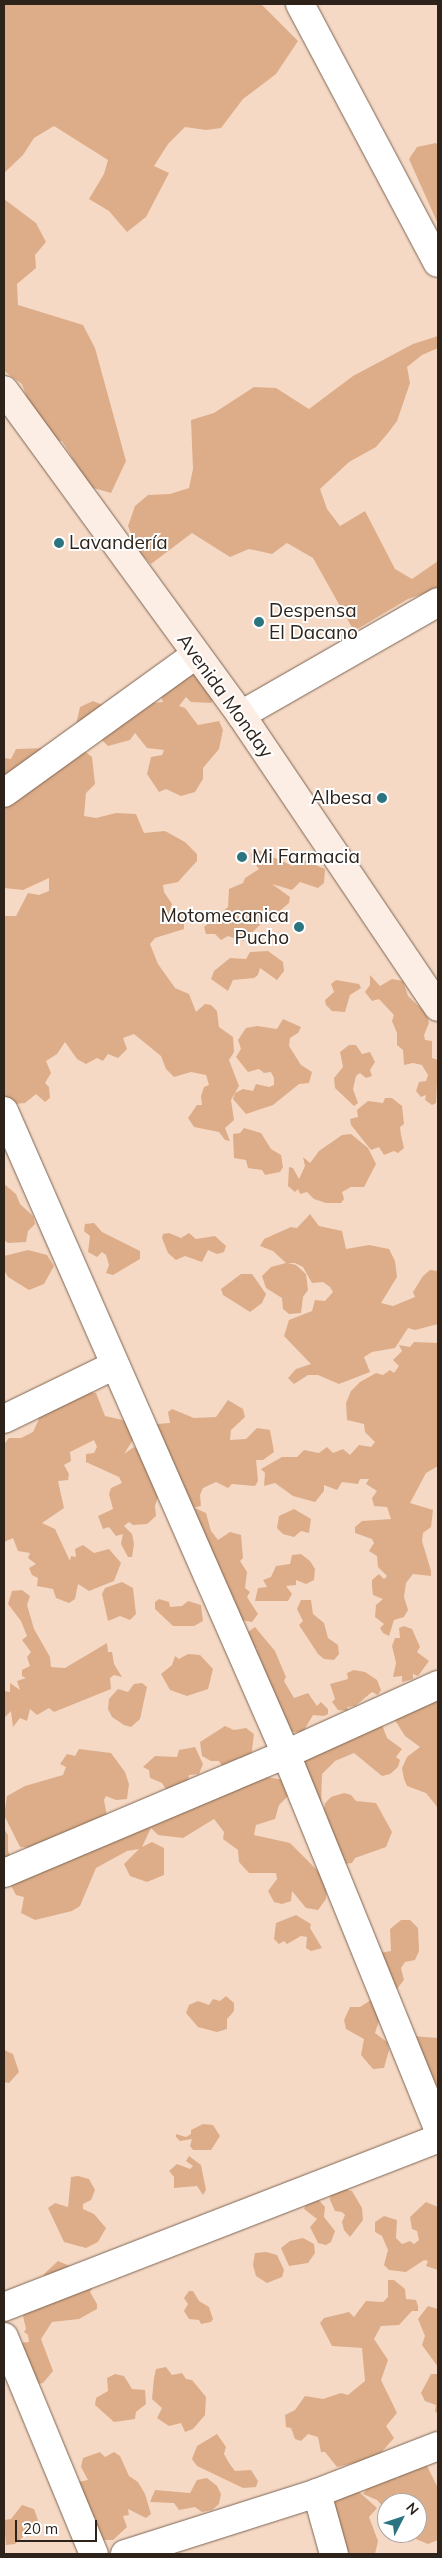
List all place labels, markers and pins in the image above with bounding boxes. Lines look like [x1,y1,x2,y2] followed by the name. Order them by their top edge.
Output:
[69,532,168,554] place label: Lavandería
[53,537,65,549] marker: Lavandería
[269,600,358,644] place label: Despensa El Dacano
[253,616,265,628] marker: Despensa El Dacano
[311,787,372,809] place label: Albesa
[376,792,388,804] marker: Albesa
[252,846,360,868] place label: Mi Farmacia
[236,851,248,863] marker: Mi Farmacia
[160,905,289,949] place label: Motomecanica Pucho
[293,921,305,933] marker: Motomecanica Pucho

